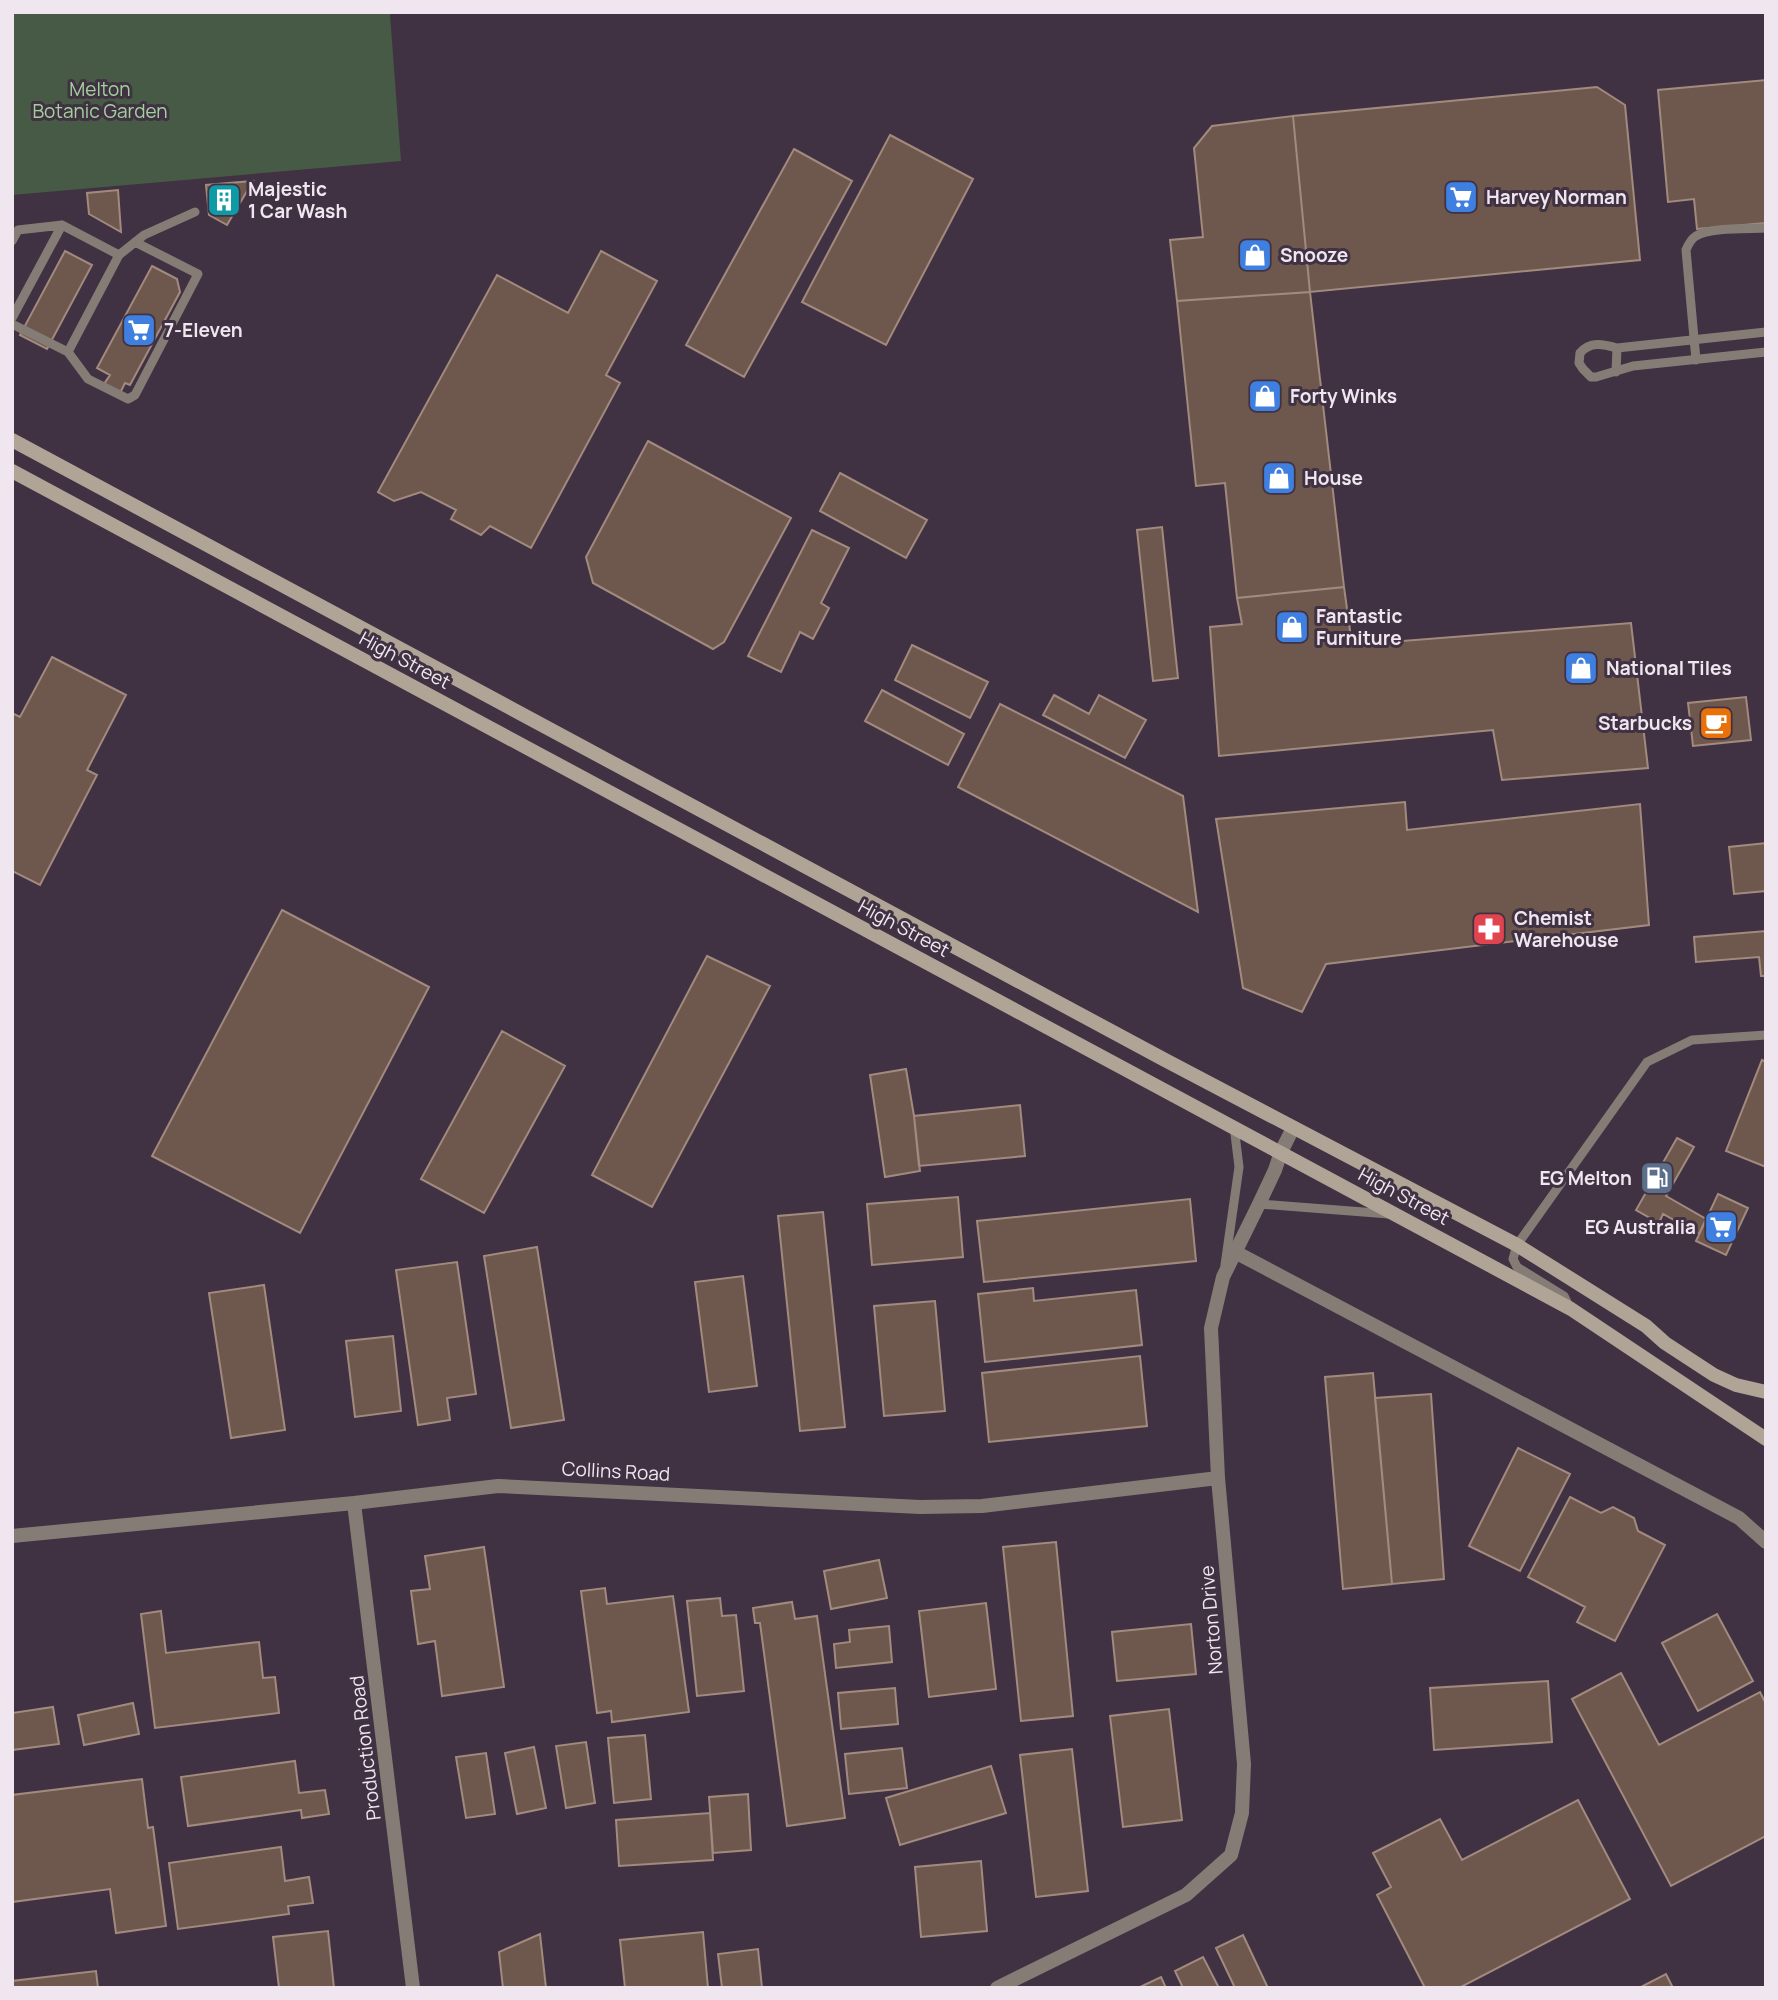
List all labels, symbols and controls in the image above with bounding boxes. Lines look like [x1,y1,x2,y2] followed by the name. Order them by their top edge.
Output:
[32,76,168,124] park label: Melton Botanic Garden
[248,176,347,224] place label: Majestic 1 Car Wash
[1442,178,1480,216] supermarket icon: Harvey Norman
[205,181,243,219] building icon: Majestic 1 Car Wash
[1486,184,1627,210] place label: Harvey Norman
[1236,236,1274,274] shop icon: Snooze
[1280,242,1348,268] place label: Snooze
[120,311,158,349] supermarket icon: 7-Eleven
[164,317,243,343] place label: 7-Eleven
[1246,377,1284,415] shop icon: Forty Winks
[1290,383,1397,409] place label: Forty Winks
[1260,459,1298,497] shop icon: House
[1304,465,1363,491] place label: House
[1316,603,1402,651] place label: Fantastic Furniture
[1273,608,1311,646] shop icon: Fantastic Furniture
[355,625,455,695] street label: High Street
[1562,649,1600,687] shop icon: National Tiles
[1606,655,1732,681] place label: National Tiles
[1697,704,1735,742] cafe icon: Starbucks
[1598,710,1692,736] place label: Starbucks
[854,893,954,963] street label: High Street
[1514,905,1619,953] place label: Chemist Warehouse
[1470,910,1508,948] pharmacy icon: Chemist Warehouse
[1638,1159,1676,1197] fuel station icon: EG Melton
[1354,1161,1454,1231] street label: High Street
[1539,1165,1632,1191] place label: EG Melton
[1702,1208,1740,1246] supermarket icon: EG Australia
[1585,1214,1696,1240] place label: EG Australia
[561,1455,671,1487] street label: Collins Road
[1193,1565,1229,1675] street label: Norton Drive
[343,1674,387,1822] street label: Production Road

